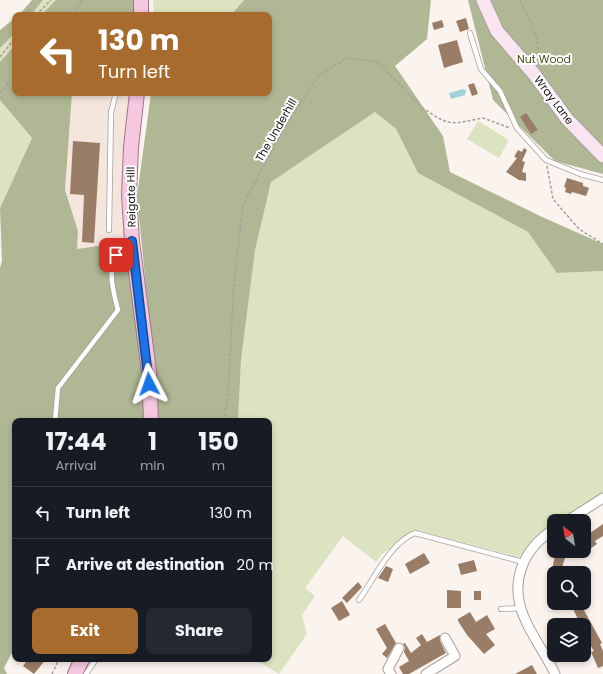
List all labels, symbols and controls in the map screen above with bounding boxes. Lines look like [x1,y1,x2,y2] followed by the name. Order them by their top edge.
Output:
[98,21,179,60] text: 130 m
[32,28,84,80] icon: left
[517,51,571,67] park label: Nut Wood
[98,59,170,84] text: Turn left
[530,72,578,128] street label: Wray Lane
[251,95,301,165] street label: The Underhill
[122,167,140,227] street label: Reigate Hill
[99,238,133,272] pin
[105,244,127,266] icon: arrive
[128,363,170,405] position arrow
[45,425,107,458] text: 17:44
[148,425,157,458] text: 1
[198,425,239,458] text: 150
[56,456,96,475] text: Arrival
[140,456,165,475] text: min
[212,456,225,475] text: m
[32,502,54,524] icon: left
[66,502,130,523] text: Turn left
[209,502,252,523] text: 130 m
[547,514,591,558] north arrow
[547,514,591,662] map controls
[32,554,54,576] icon: arrive
[66,554,224,575] text: Arrive at destination
[236,554,274,575] text: 20 m
[547,566,591,610] button: search
[32,608,138,654] button: Exit
[146,608,252,654] button: Share
[547,618,591,662] button: layers

